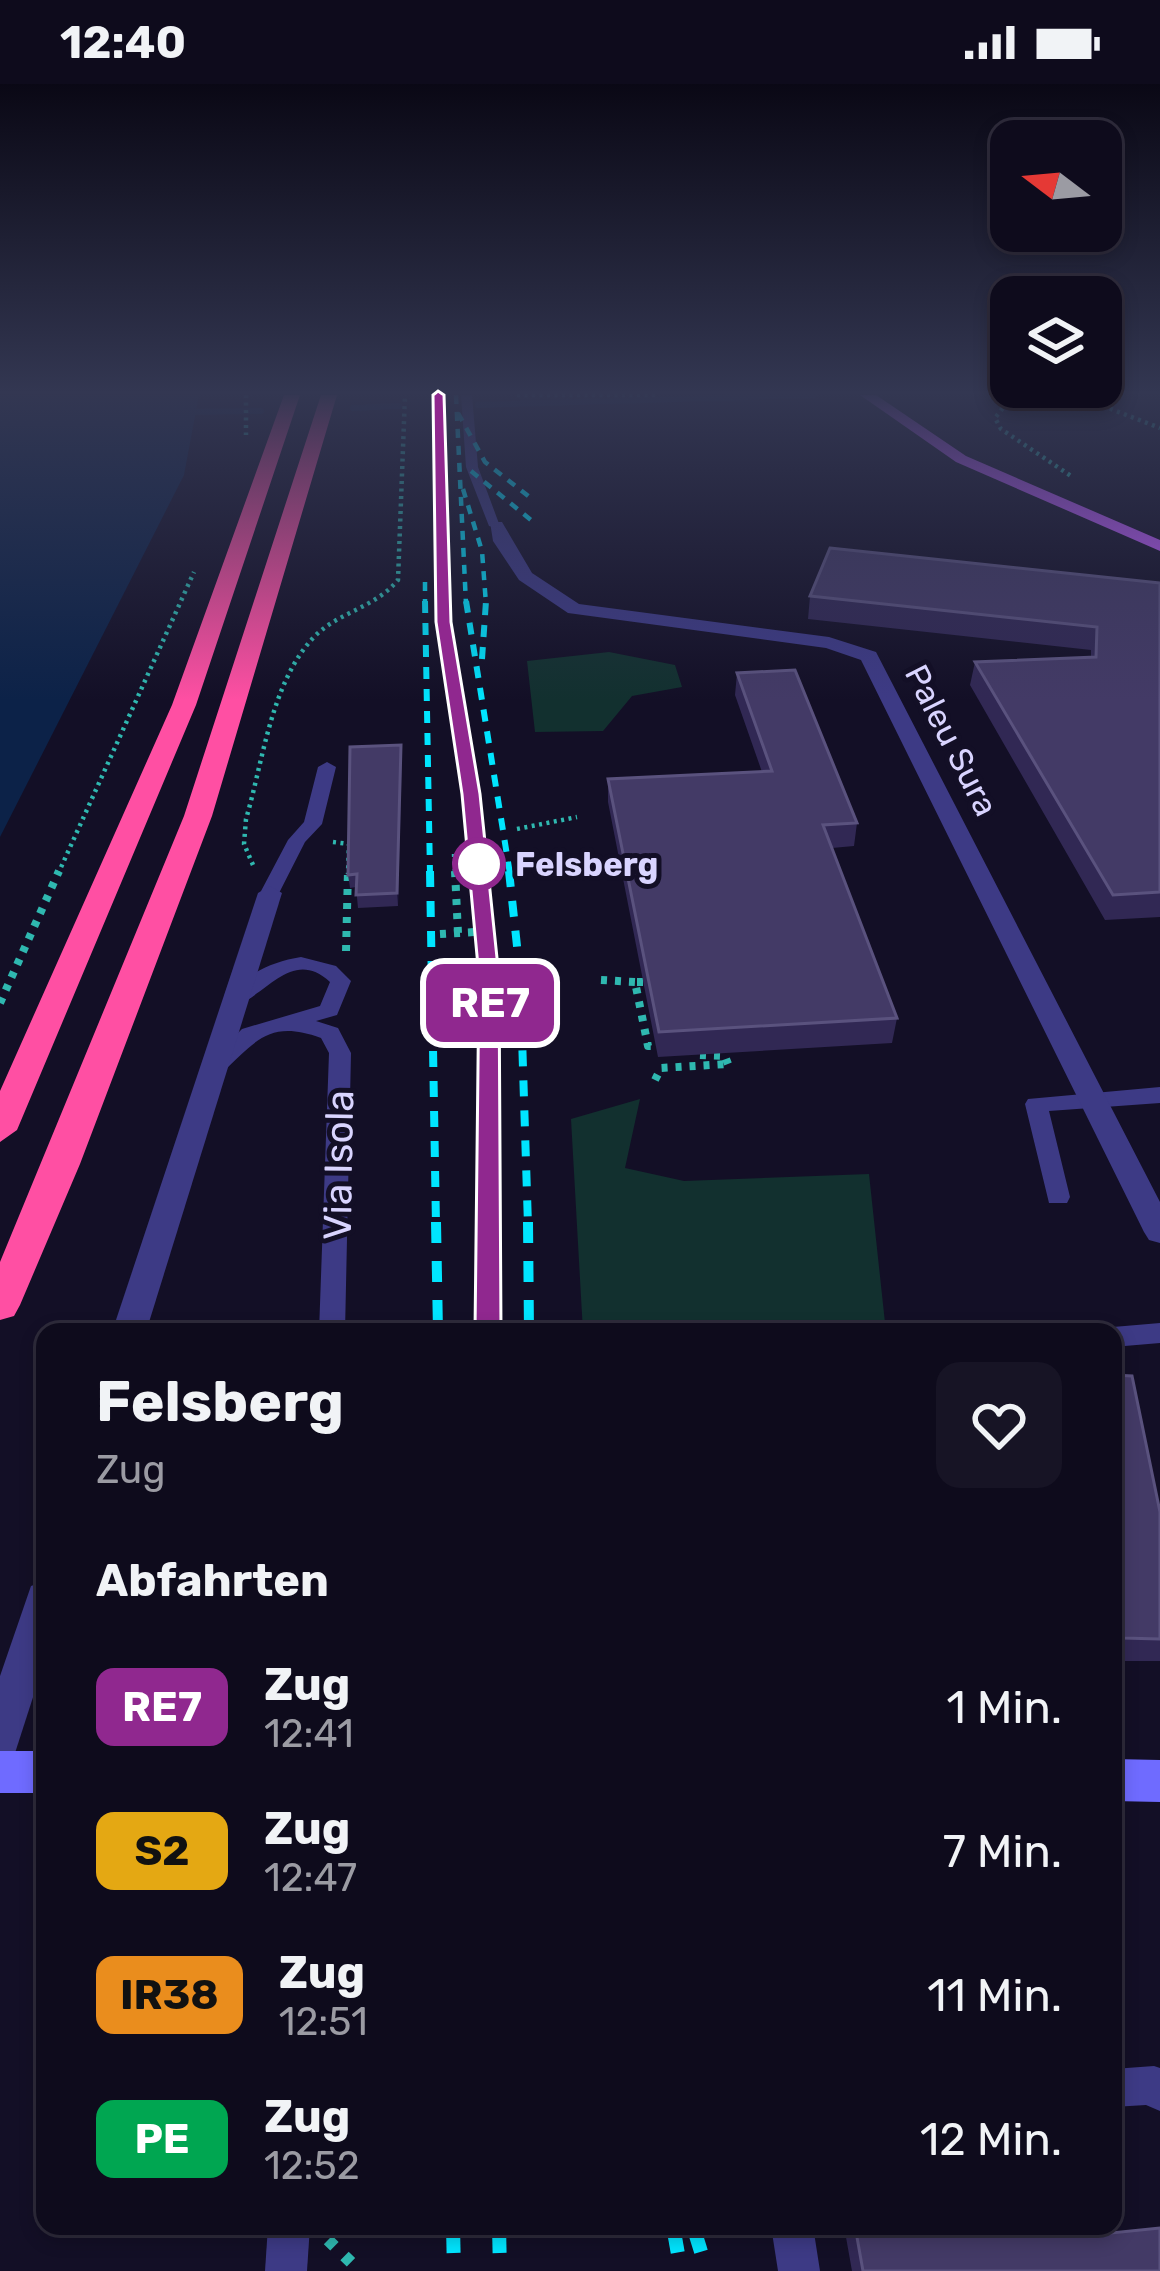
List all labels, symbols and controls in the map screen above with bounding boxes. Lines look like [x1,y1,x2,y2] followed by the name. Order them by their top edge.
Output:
[60,16,186,69] text: 12:40
[990,120,1122,252] north arrow
[990,120,1122,408] map controls
[990,276,1122,408] button: layers
[897,658,1006,822] street label: Paleu Sura
[454,839,504,889] marker: Felsberg
[515,845,659,884] place label: Felsberg
[421,964,559,1042] line badge: RE7
[450,978,530,1028] text: RE7
[315,1090,363,1240] street label: Via Isola
[936,1362,1062,1488] button: heart
[96,1368,344,1435] text: Felsberg
[96,1447,166,1493] text: Zug
[96,1554,329,1607] text: Abfahrten
[264,1658,350,1711] text: Zug
[946,1681,1062,1734] text: 1 Min.
[122,1682,202,1732] text: RE7
[264,1711,354,1757] text: 12:41
[264,1802,350,1855] text: Zug
[943,1825,1062,1878] text: 7 Min.
[134,1826,190,1876] text: S2
[264,1855,357,1901] text: 12:47
[279,1946,365,1999] text: Zug
[927,1969,1062,2022] text: 11 Min.
[120,1970,219,2020] text: IR38
[279,1999,368,2045] text: 12:51
[264,2090,350,2143] text: Zug
[920,2113,1062,2166] text: 12 Min.
[134,2114,190,2164] text: PE
[264,2143,360,2189] text: 12:52

